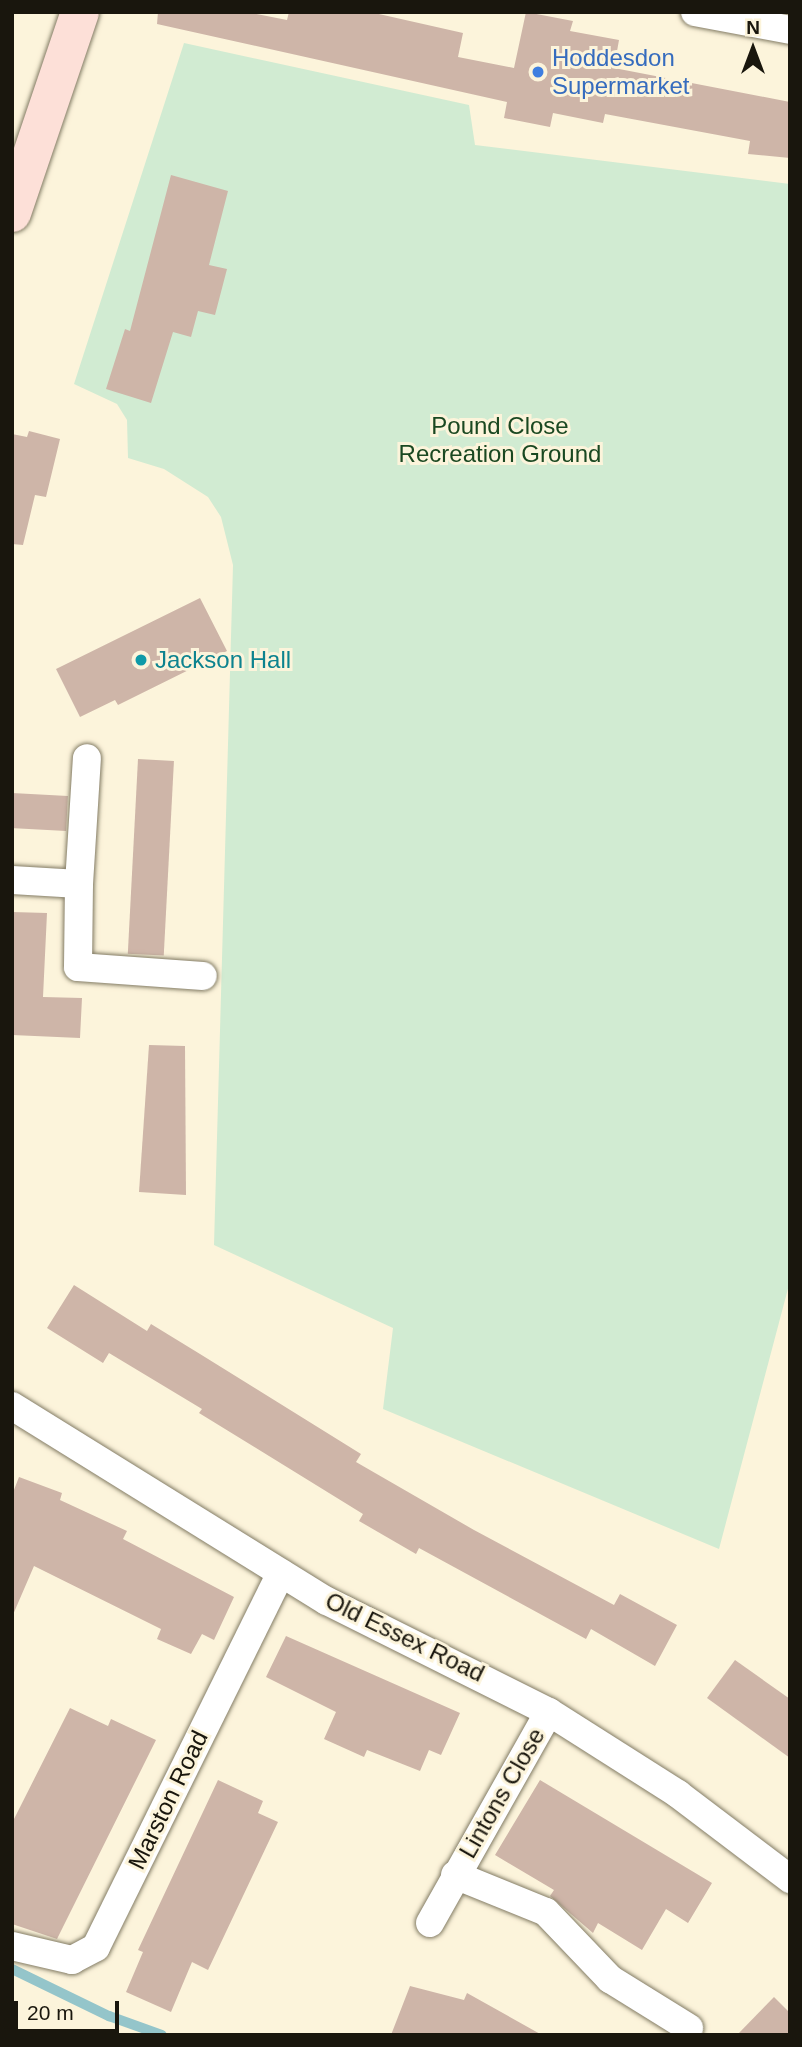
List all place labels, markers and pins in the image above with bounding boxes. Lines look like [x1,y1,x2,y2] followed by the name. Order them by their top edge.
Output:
[552,44,689,100] place label: Hoddesdon Supermarket
[530,64,546,80] marker: Hoddesdon Supermarket
[155,646,291,674] place label: Jackson Hall
[133,652,149,668] marker: Jackson Hall

